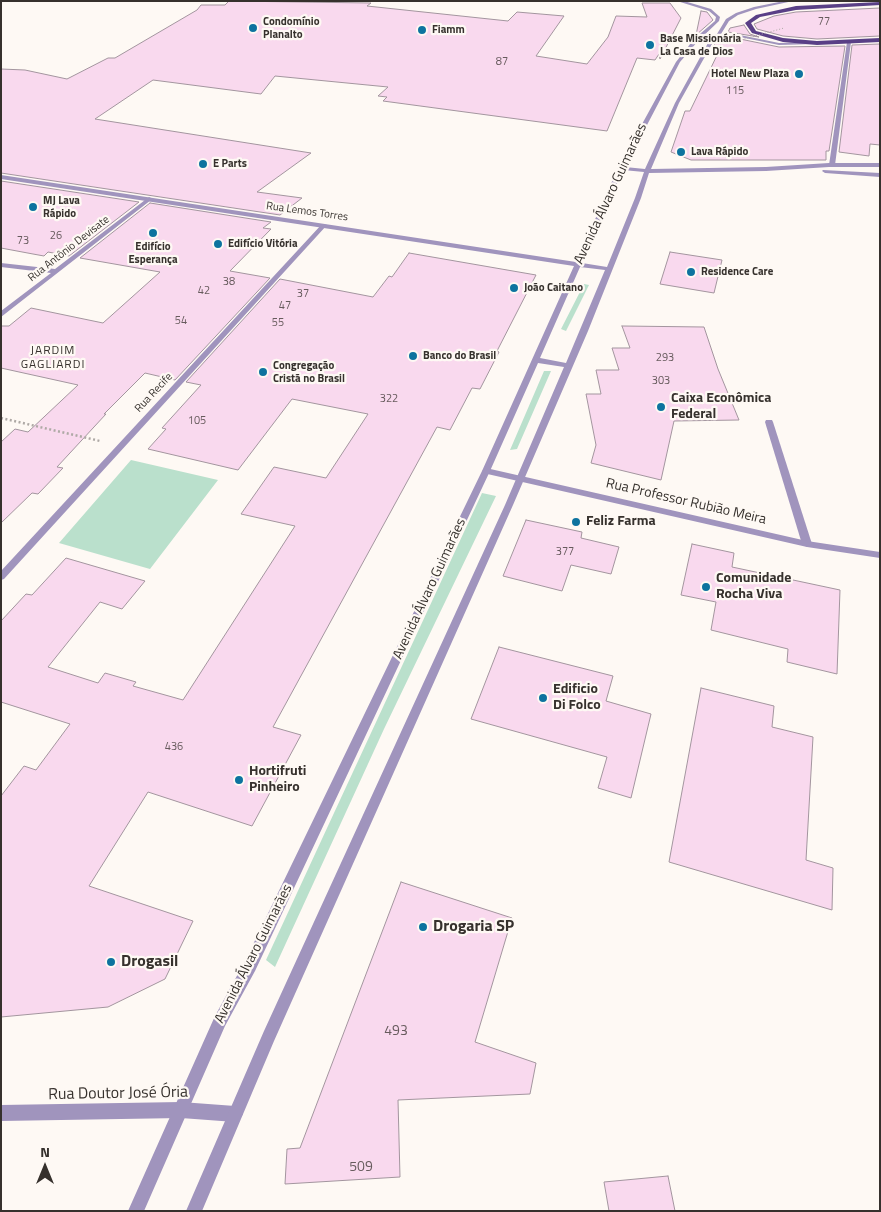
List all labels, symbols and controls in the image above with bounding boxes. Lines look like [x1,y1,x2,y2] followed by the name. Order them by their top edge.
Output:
[263,15,320,41] place label: Condomínio Planalto
[818,15,830,29] house number: 77
[247,22,259,34] marker: Condomínio Planalto
[432,23,465,37] place label: Fiamm
[416,24,428,36] marker: Fiamm
[660,32,741,58] place label: Base Missionária La Casa de Dios
[644,39,656,51] marker: Base Missionária La Casa de Dios
[496,55,508,69] house number: 87
[711,67,789,81] place label: Hotel New Plaza
[793,68,805,80] marker: Hotel New Plaza
[726,84,744,98] house number: 115
[571,121,651,267] street label: Avenida Álvaro Guimarães
[691,145,748,159] place label: Lava Rápido
[675,146,687,158] marker: Lava Rápido
[213,157,247,171] place label: E Parts
[197,158,209,170] marker: E Parts
[43,194,80,220] place label: MJ Lava Rápido
[265,200,349,224] street label: Rua Lemos Torres
[27,201,39,213] marker: MJ Lava Rápido
[26,213,112,285] street label: Rua Antônio Devisate
[147,227,159,239] marker: Edifício Esperança
[50,229,62,243] house number: 26
[17,234,29,248] house number: 73
[228,237,298,251] place label: Edifício Vitória
[212,238,224,250] marker: Edifício Vitória
[128,240,178,266] place label: Edifício Esperança
[701,265,773,279] place label: Residence Care
[685,266,697,278] marker: Residence Care
[223,275,235,289] house number: 38
[524,281,583,295] place label: João Caitano
[508,282,520,294] marker: João Caitano
[198,284,210,298] house number: 42
[297,287,309,301] house number: 37
[279,299,291,313] house number: 47
[175,314,187,328] house number: 54
[272,316,284,330] house number: 55
[20,344,86,372] district label: JARDIM GAGLIARDI
[423,349,496,363] place label: Banco do Brasil
[407,350,419,362] marker: Banco do Brasil
[656,351,674,365] house number: 293
[273,359,345,385] place label: Congregação Cristã no Brasil
[257,366,269,378] marker: Congregação Cristã no Brasil
[132,371,176,415] street label: Rua Recife
[652,374,670,388] house number: 303
[671,391,771,424] place label: Caixa Econômica Federal
[380,392,398,406] house number: 322
[655,401,667,413] marker: Caixa Econômica Federal
[188,414,206,428] house number: 105
[604,475,768,529] street label: Rua Professor Rubião Meira
[586,514,656,530] place label: Feliz Farma
[390,516,470,662] street label: Avenida Álvaro Guimarães
[570,516,582,528] marker: Feliz Farma
[556,545,574,559] house number: 377
[716,571,791,604] place label: Comunidade Rocha Viva
[700,581,712,593] marker: Comunidade Rocha Viva
[553,682,601,714] place label: Edificio Di Folco
[537,692,549,704] marker: Edificio Di Folco
[165,740,183,754] house number: 436
[249,764,306,796] place label: Hortifruti Pinheiro
[233,774,245,786] marker: Hortifruti Pinheiro
[212,882,296,1026] street label: Avenida Álvaro Guimarães
[433,917,514,937] place label: Drogaria SP
[417,921,429,933] marker: Drogaria SP
[121,952,178,972] place label: Drogasil
[105,956,117,968] marker: Drogasil
[384,1024,408,1040] house number: 493
[48,1083,188,1105] street label: Rua Doutor José Ória
[40,1141,50,1162] text: N
[20,1142,70,1192] north arrow
[349,1160,373,1176] house number: 509

